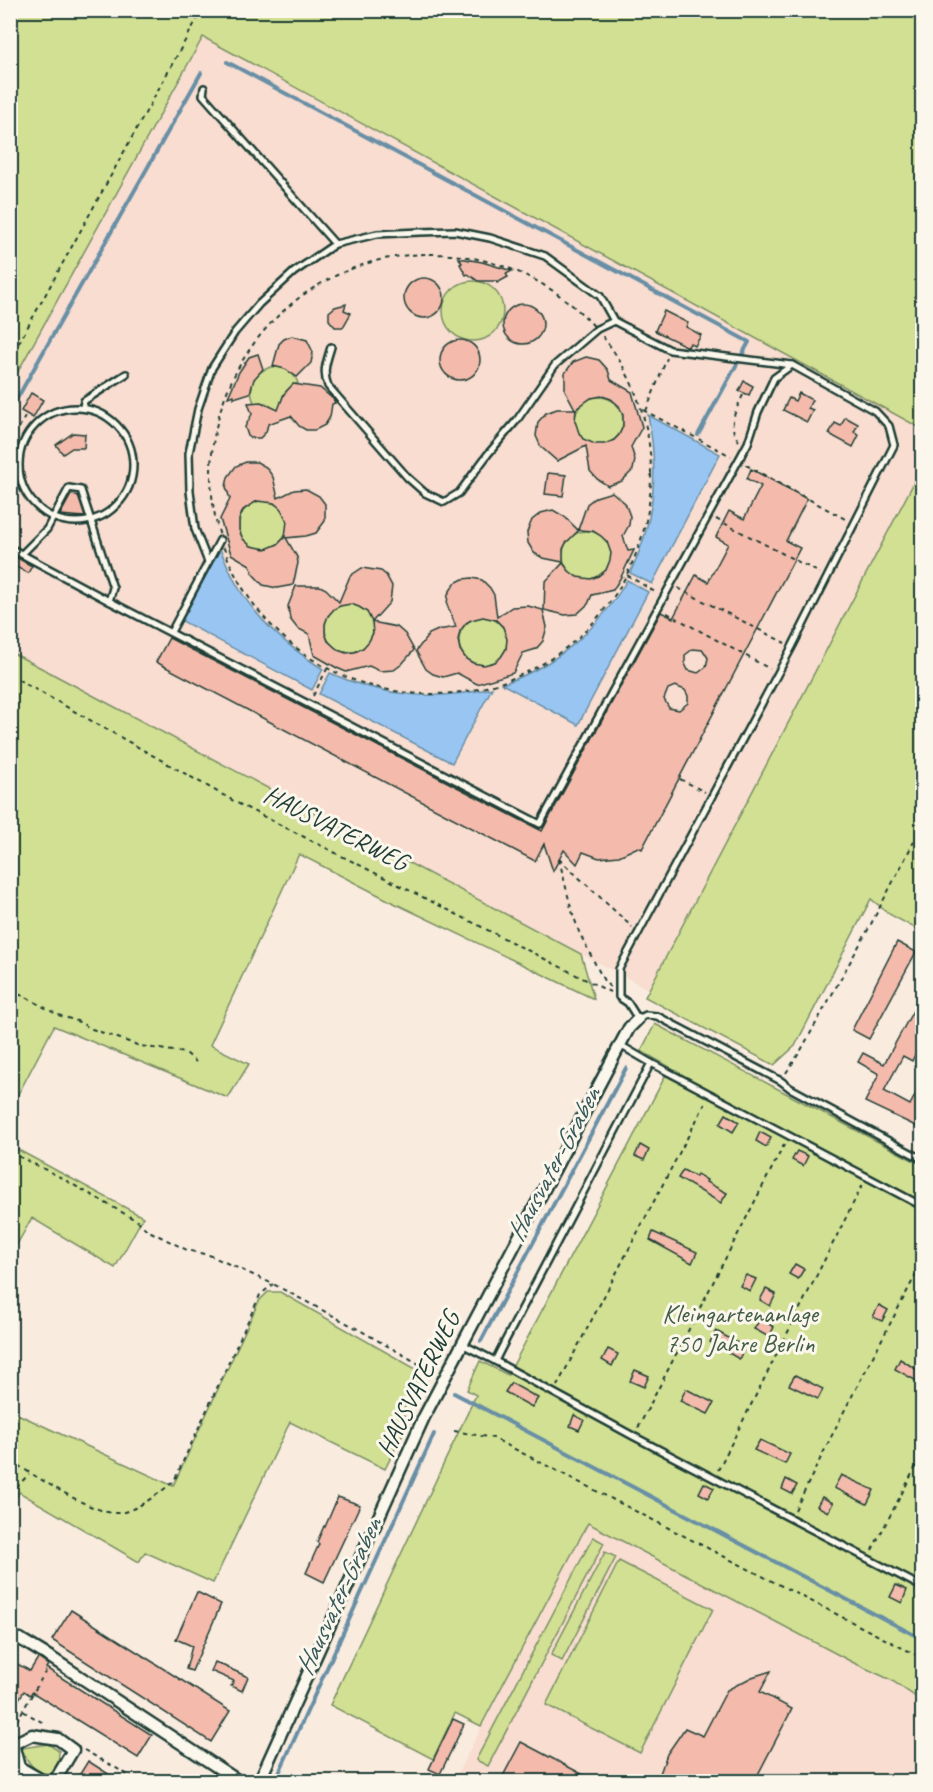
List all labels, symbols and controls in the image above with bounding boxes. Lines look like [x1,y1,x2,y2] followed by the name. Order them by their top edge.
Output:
[258,778,417,880] street label: HAUSVATERWEG
[498,1079,609,1247] water label: Hausvater-Graben
[662,1297,820,1360] park label: Kleingartenanlage 750 Jahre Berlin
[369,1303,469,1462] street label: HAUSVATERWEG
[287,1509,390,1680] water label: Hausvater-Graben

